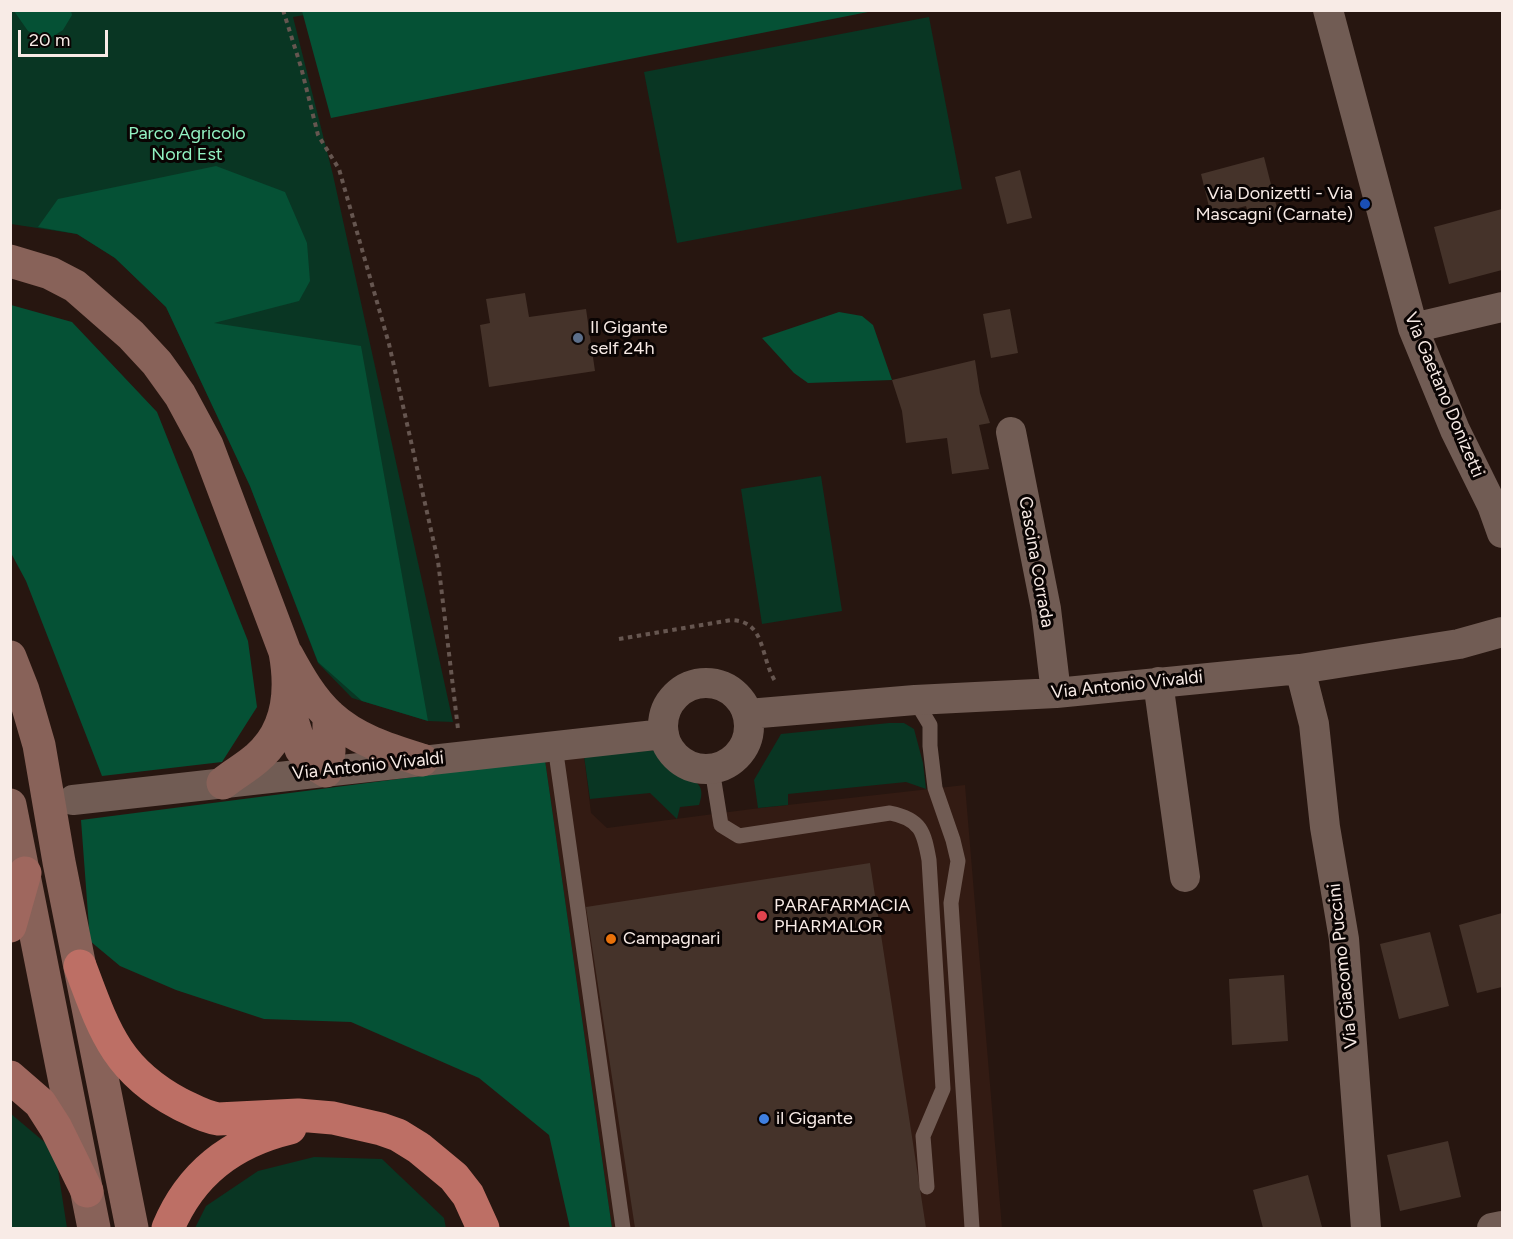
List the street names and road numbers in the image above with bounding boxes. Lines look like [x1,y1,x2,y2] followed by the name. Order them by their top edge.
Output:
[1399,309,1489,481] street label: Via Gaetano Donizetti
[1014,495,1058,629] street label: Cascina Corrada
[1050,666,1204,704] street label: Via Antonio Vivaldi
[291,747,445,785] street label: Via Antonio Vivaldi
[1324,882,1362,1050] street label: Via Giacomo Puccini

